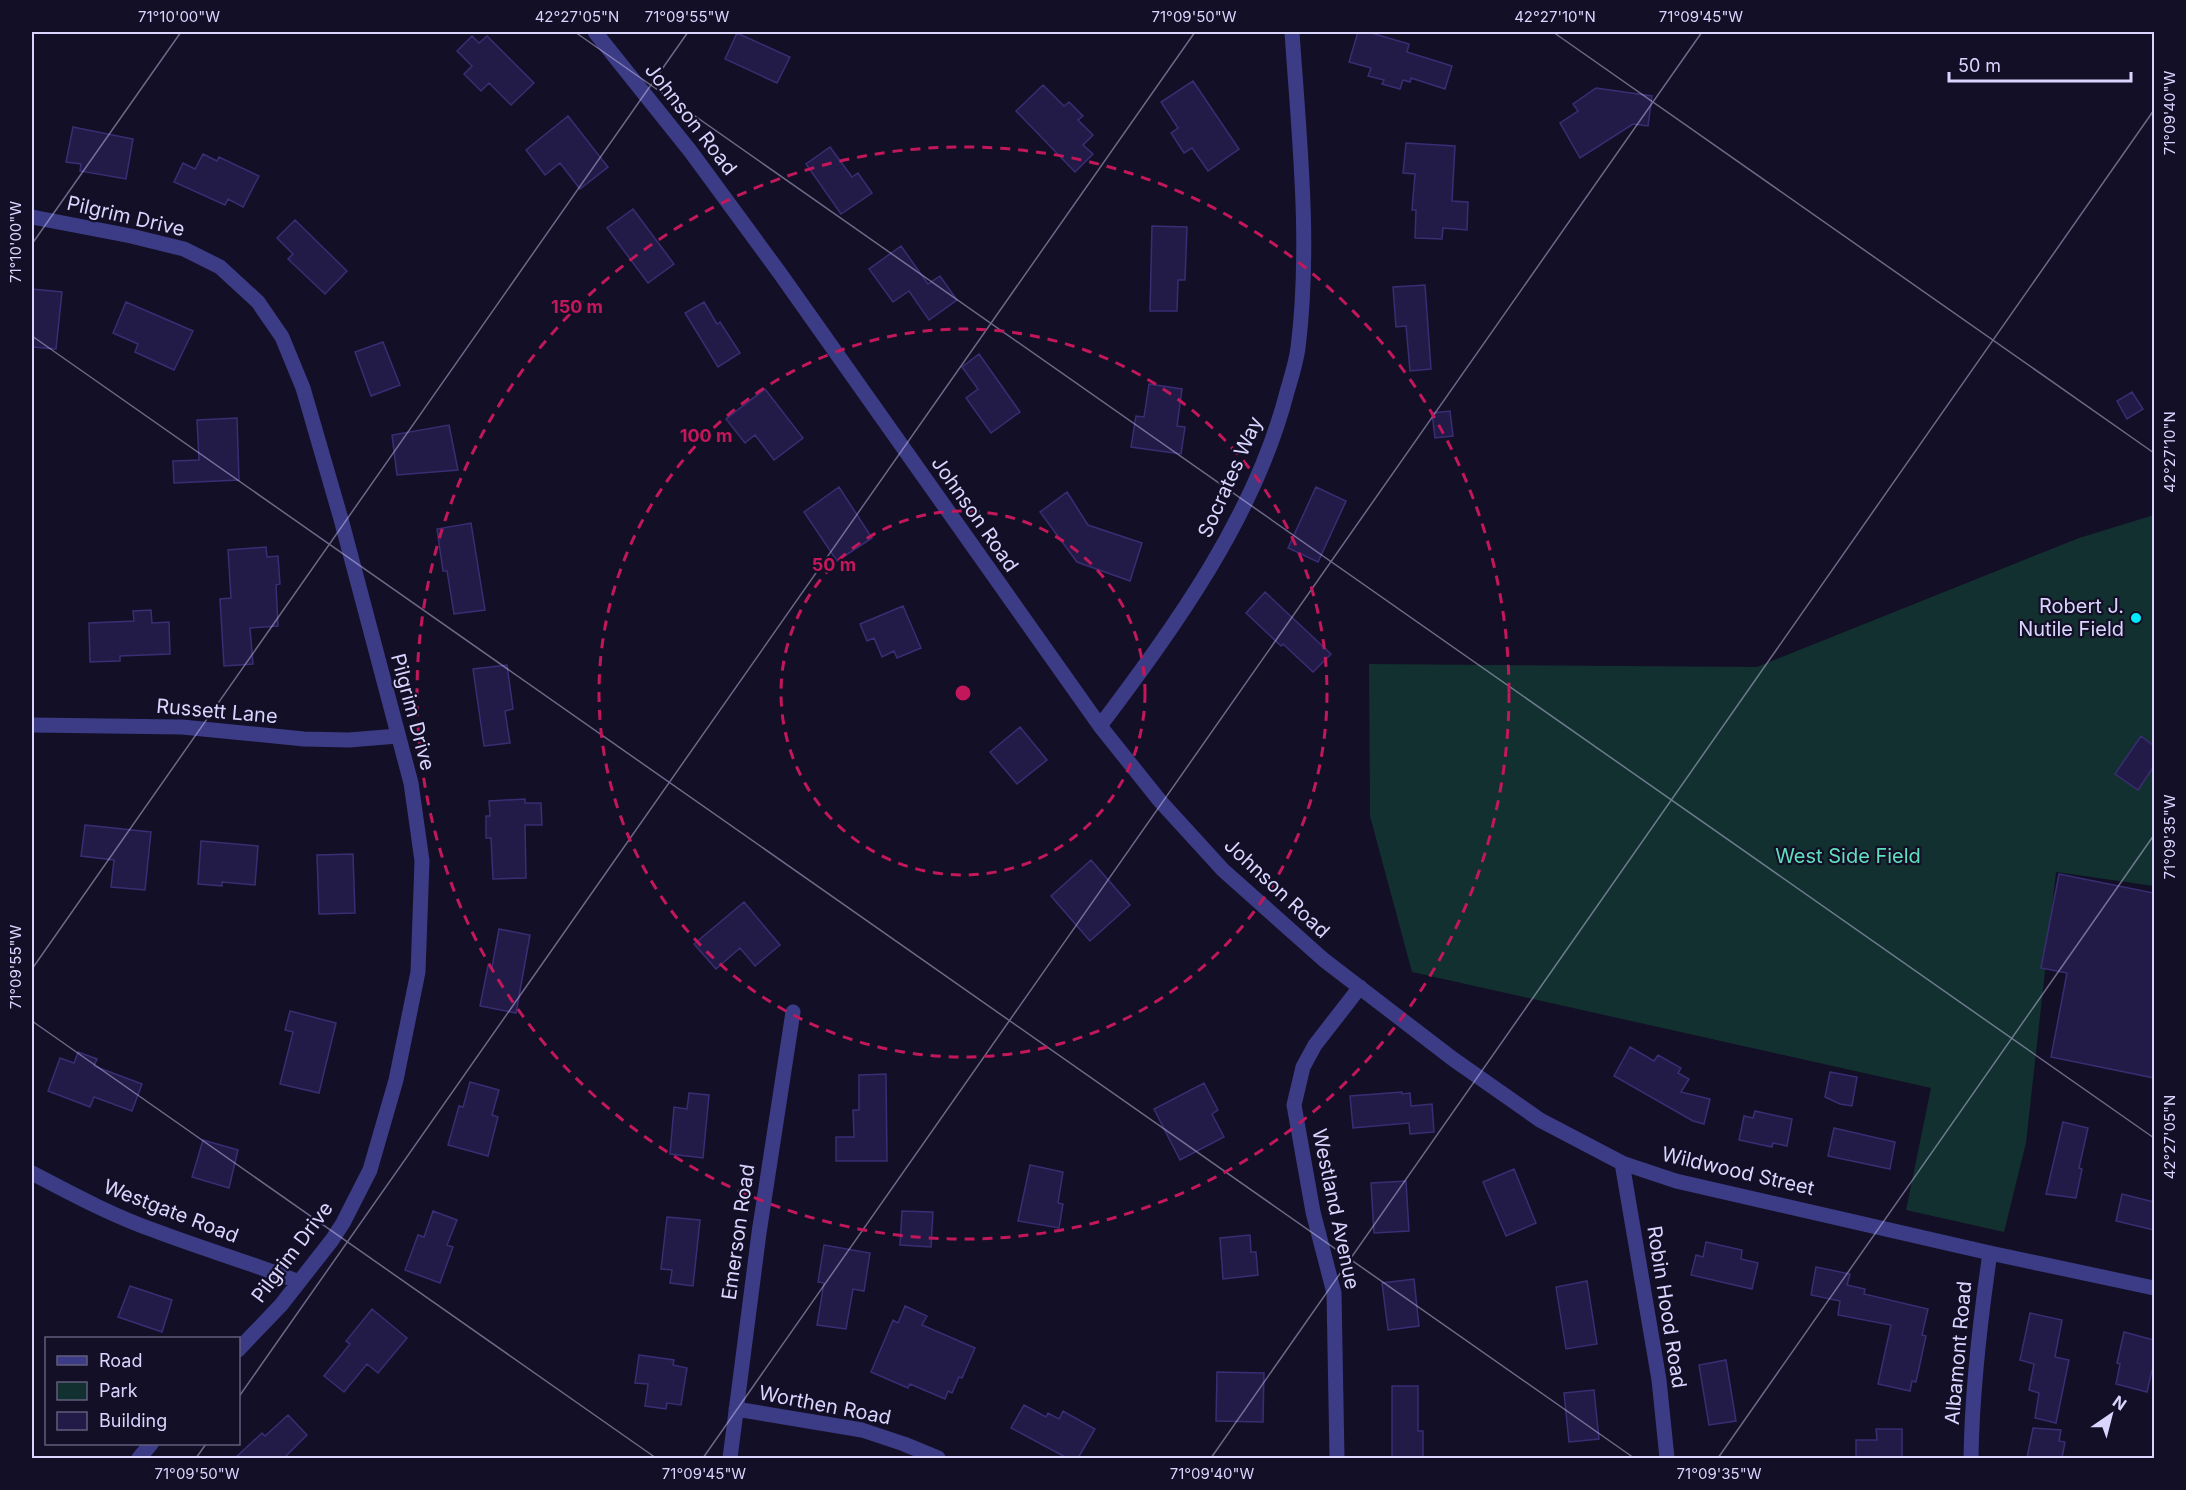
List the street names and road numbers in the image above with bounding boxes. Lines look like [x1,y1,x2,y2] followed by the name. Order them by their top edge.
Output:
[640,58,742,180] street label: Johnson Road
[65,191,187,241] street label: Pilgrim Drive
[1193,413,1267,541] street label: Socrates Way
[926,452,1024,576] street label: Johnson Road
[386,651,440,773] street label: Pilgrim Drive
[155,694,279,728] street label: Russett Lane
[1219,833,1335,943] street label: Johnson Road
[1307,1127,1365,1291] street label: Westland Avenue
[1659,1142,1817,1200] street label: Wildwood Street
[717,1163,759,1301] street label: Emerson Road
[100,1174,242,1248] street label: Westgate Road
[246,1197,338,1307] street label: Pilgrim Drive
[1642,1224,1692,1390] street label: Robin Hood Road
[1940,1280,1976,1426] street label: Albamont Road
[757,1380,893,1430] street label: Worthen Road

